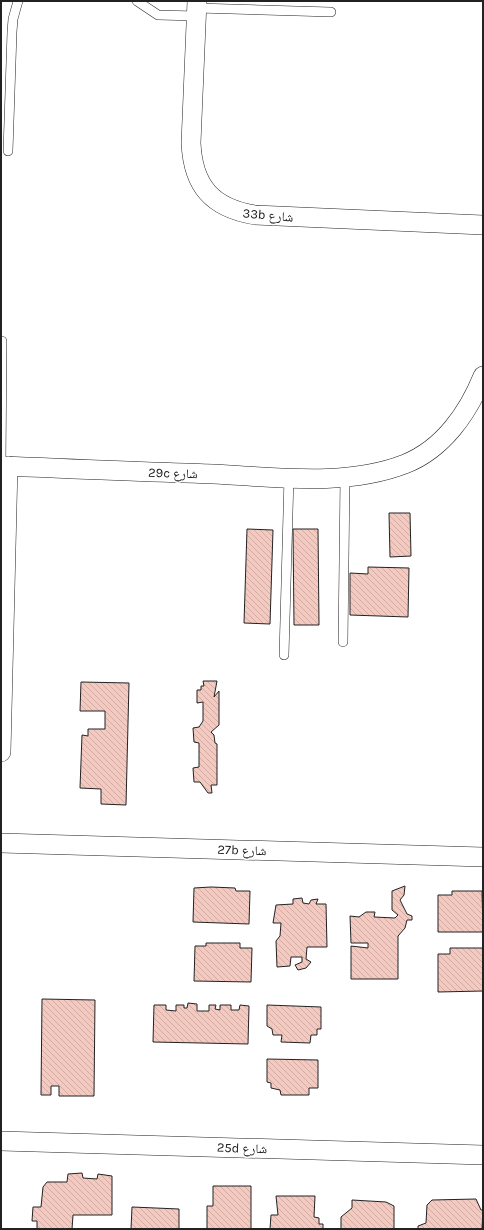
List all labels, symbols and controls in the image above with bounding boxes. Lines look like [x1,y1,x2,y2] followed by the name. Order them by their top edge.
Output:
[242,205,294,227] street label: 33b شارع
[148,465,198,483] street label: 29c شارع
[217,842,267,860] street label: 27b شارع
[216,1140,267,1158] street label: 25d شارع

